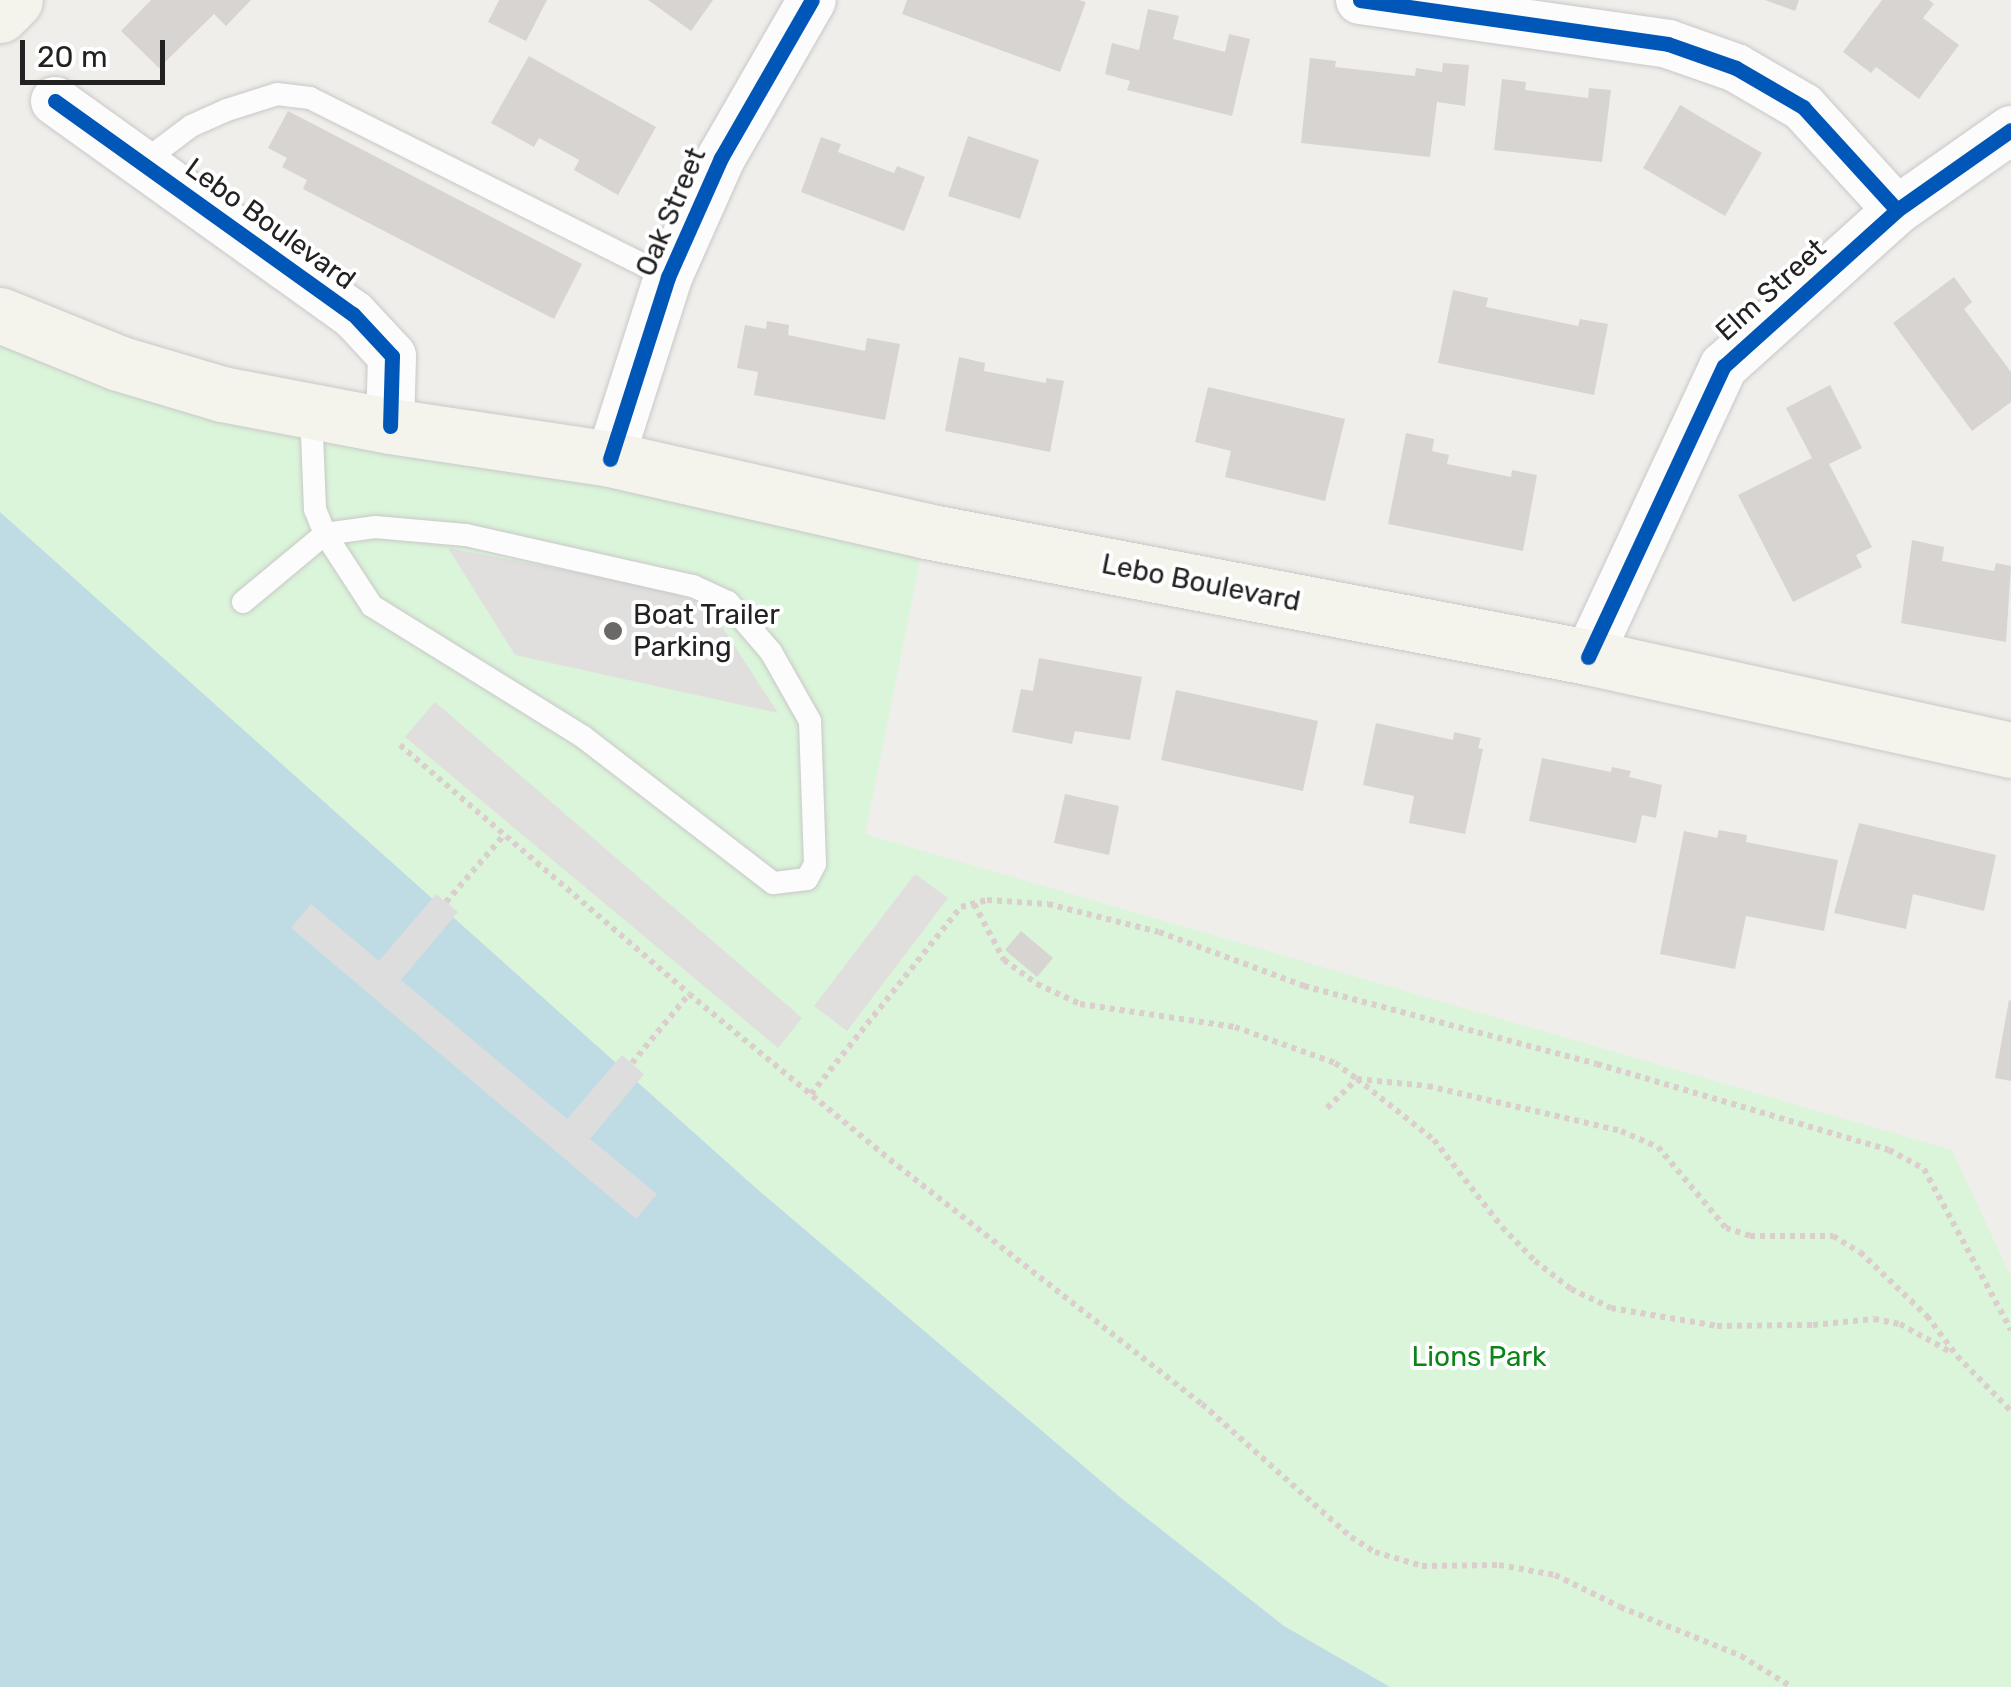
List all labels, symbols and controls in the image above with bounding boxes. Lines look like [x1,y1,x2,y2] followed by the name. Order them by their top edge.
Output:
[25,20,170,82] scale bar
[37,39,108,75] text: 20 m
[629,143,713,281] street label: Oak Street
[179,151,361,297] street label: Lebo Boulevard
[1709,232,1833,348] street label: Elm Street
[1099,547,1303,619] street label: Lebo Boulevard
[633,598,781,664] place label: Boat Trailer Parking
[602,620,624,642] marker: Boat Trailer Parking
[1412,1340,1546,1374] park label: Lions Park

